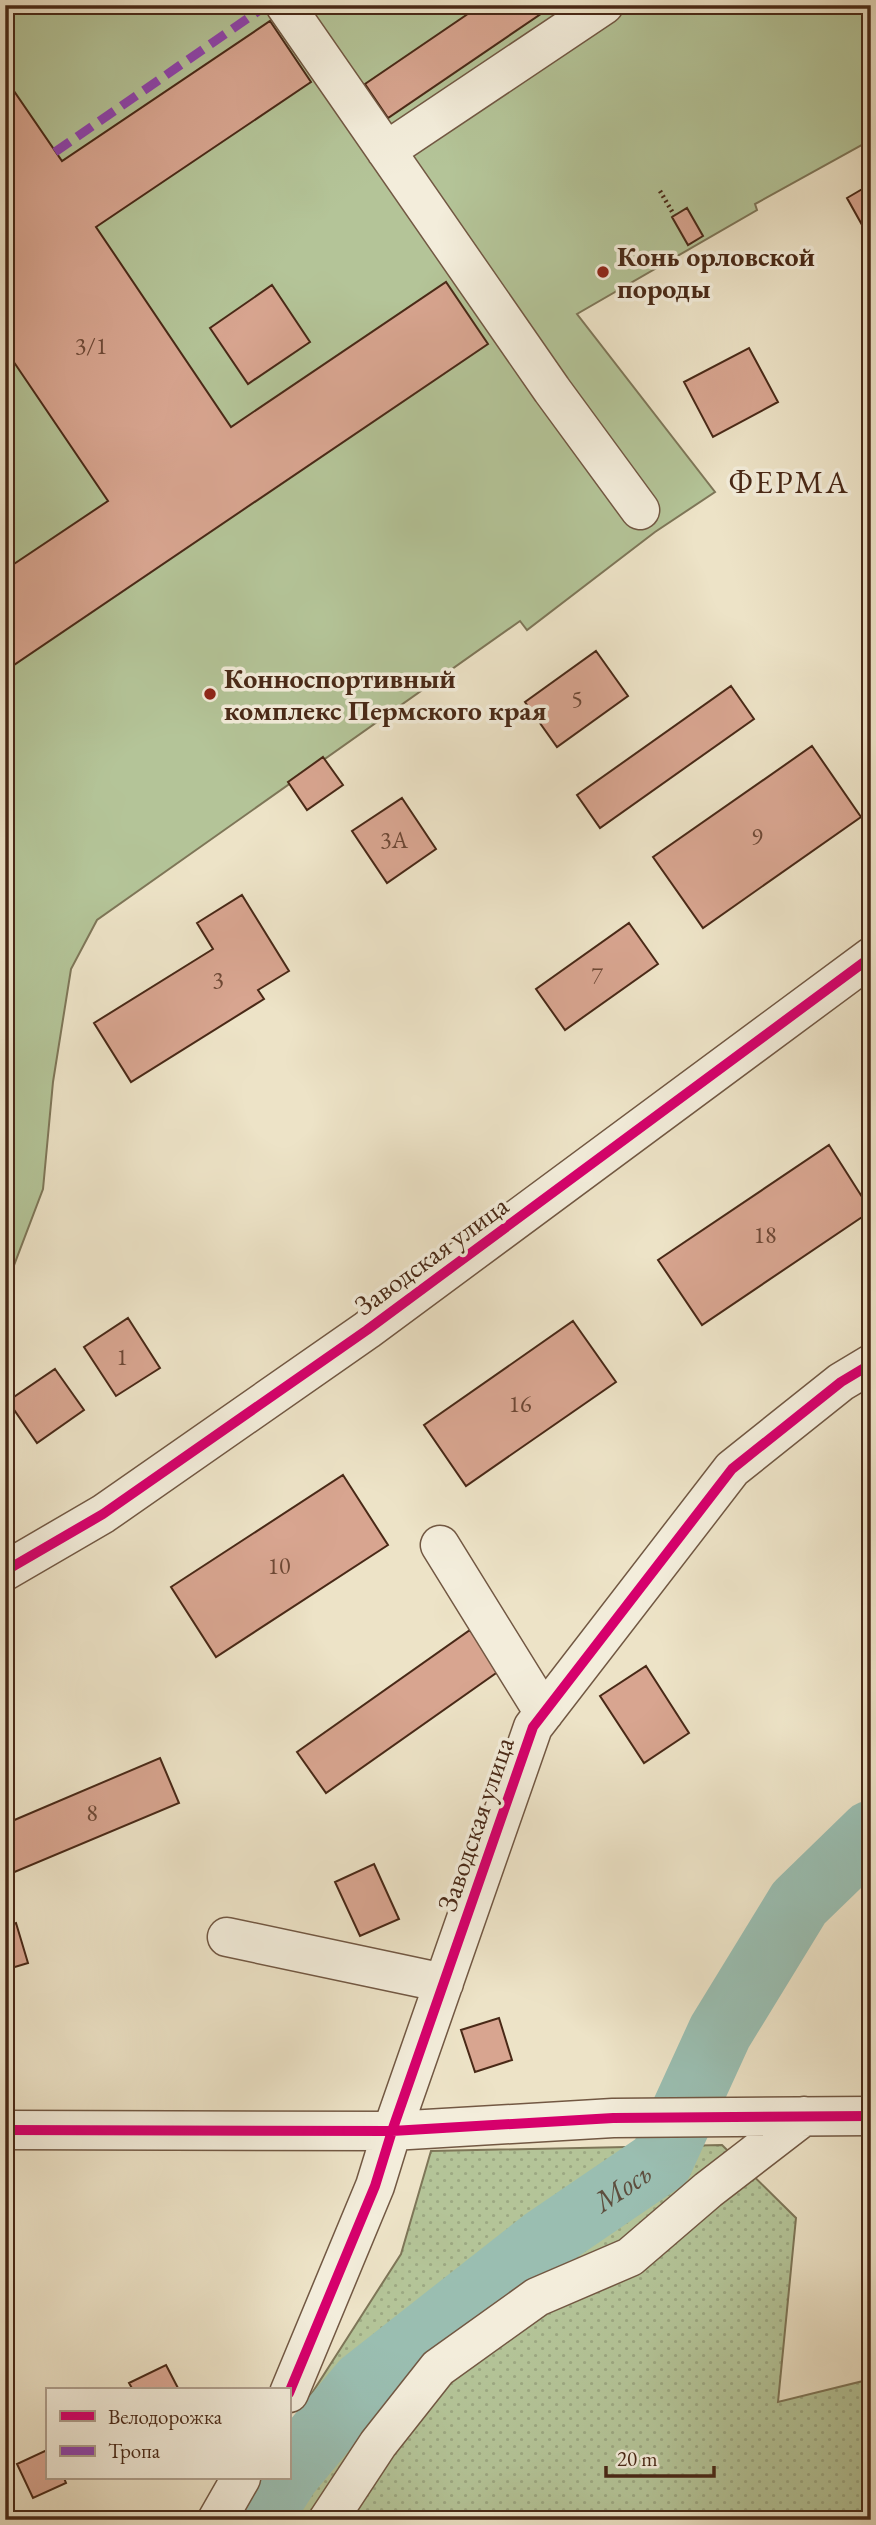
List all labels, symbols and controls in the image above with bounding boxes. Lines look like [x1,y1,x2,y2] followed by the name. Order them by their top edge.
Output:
[617,238,815,306] place label: Конь орловской породы
[595,264,611,280] marker: Конь орловской породы
[75,330,107,361] house number: 3/1
[728,461,850,503] district label: ФЕРМА
[224,660,547,728] place label: Конноспортивный комплекс Пермского края
[571,683,583,714] house number: 5
[202,686,218,702] marker: Конноспортивный комплекс Пермского края
[751,821,763,852] house number: 9
[380,824,408,855] house number: 3А
[591,960,603,991] house number: 7
[212,964,224,995] house number: 3
[347,1187,516,1323] street label: Заводская улица
[753,1219,777,1250] house number: 18
[116,1341,128,1372] house number: 1
[508,1388,532,1419] house number: 16
[267,1550,291,1581] house number: 10
[428,1731,522,1916] street label: Заводская улица
[86,1797,98,1828] house number: 8
[584,2153,659,2222] water label: Мось
[46,2388,290,2480] legend
[108,2403,223,2430] text: Велодорожка
[606,2434,715,2478] scale bar
[108,2437,161,2464] text: Тропа
[617,2445,658,2472] text: 20 m

